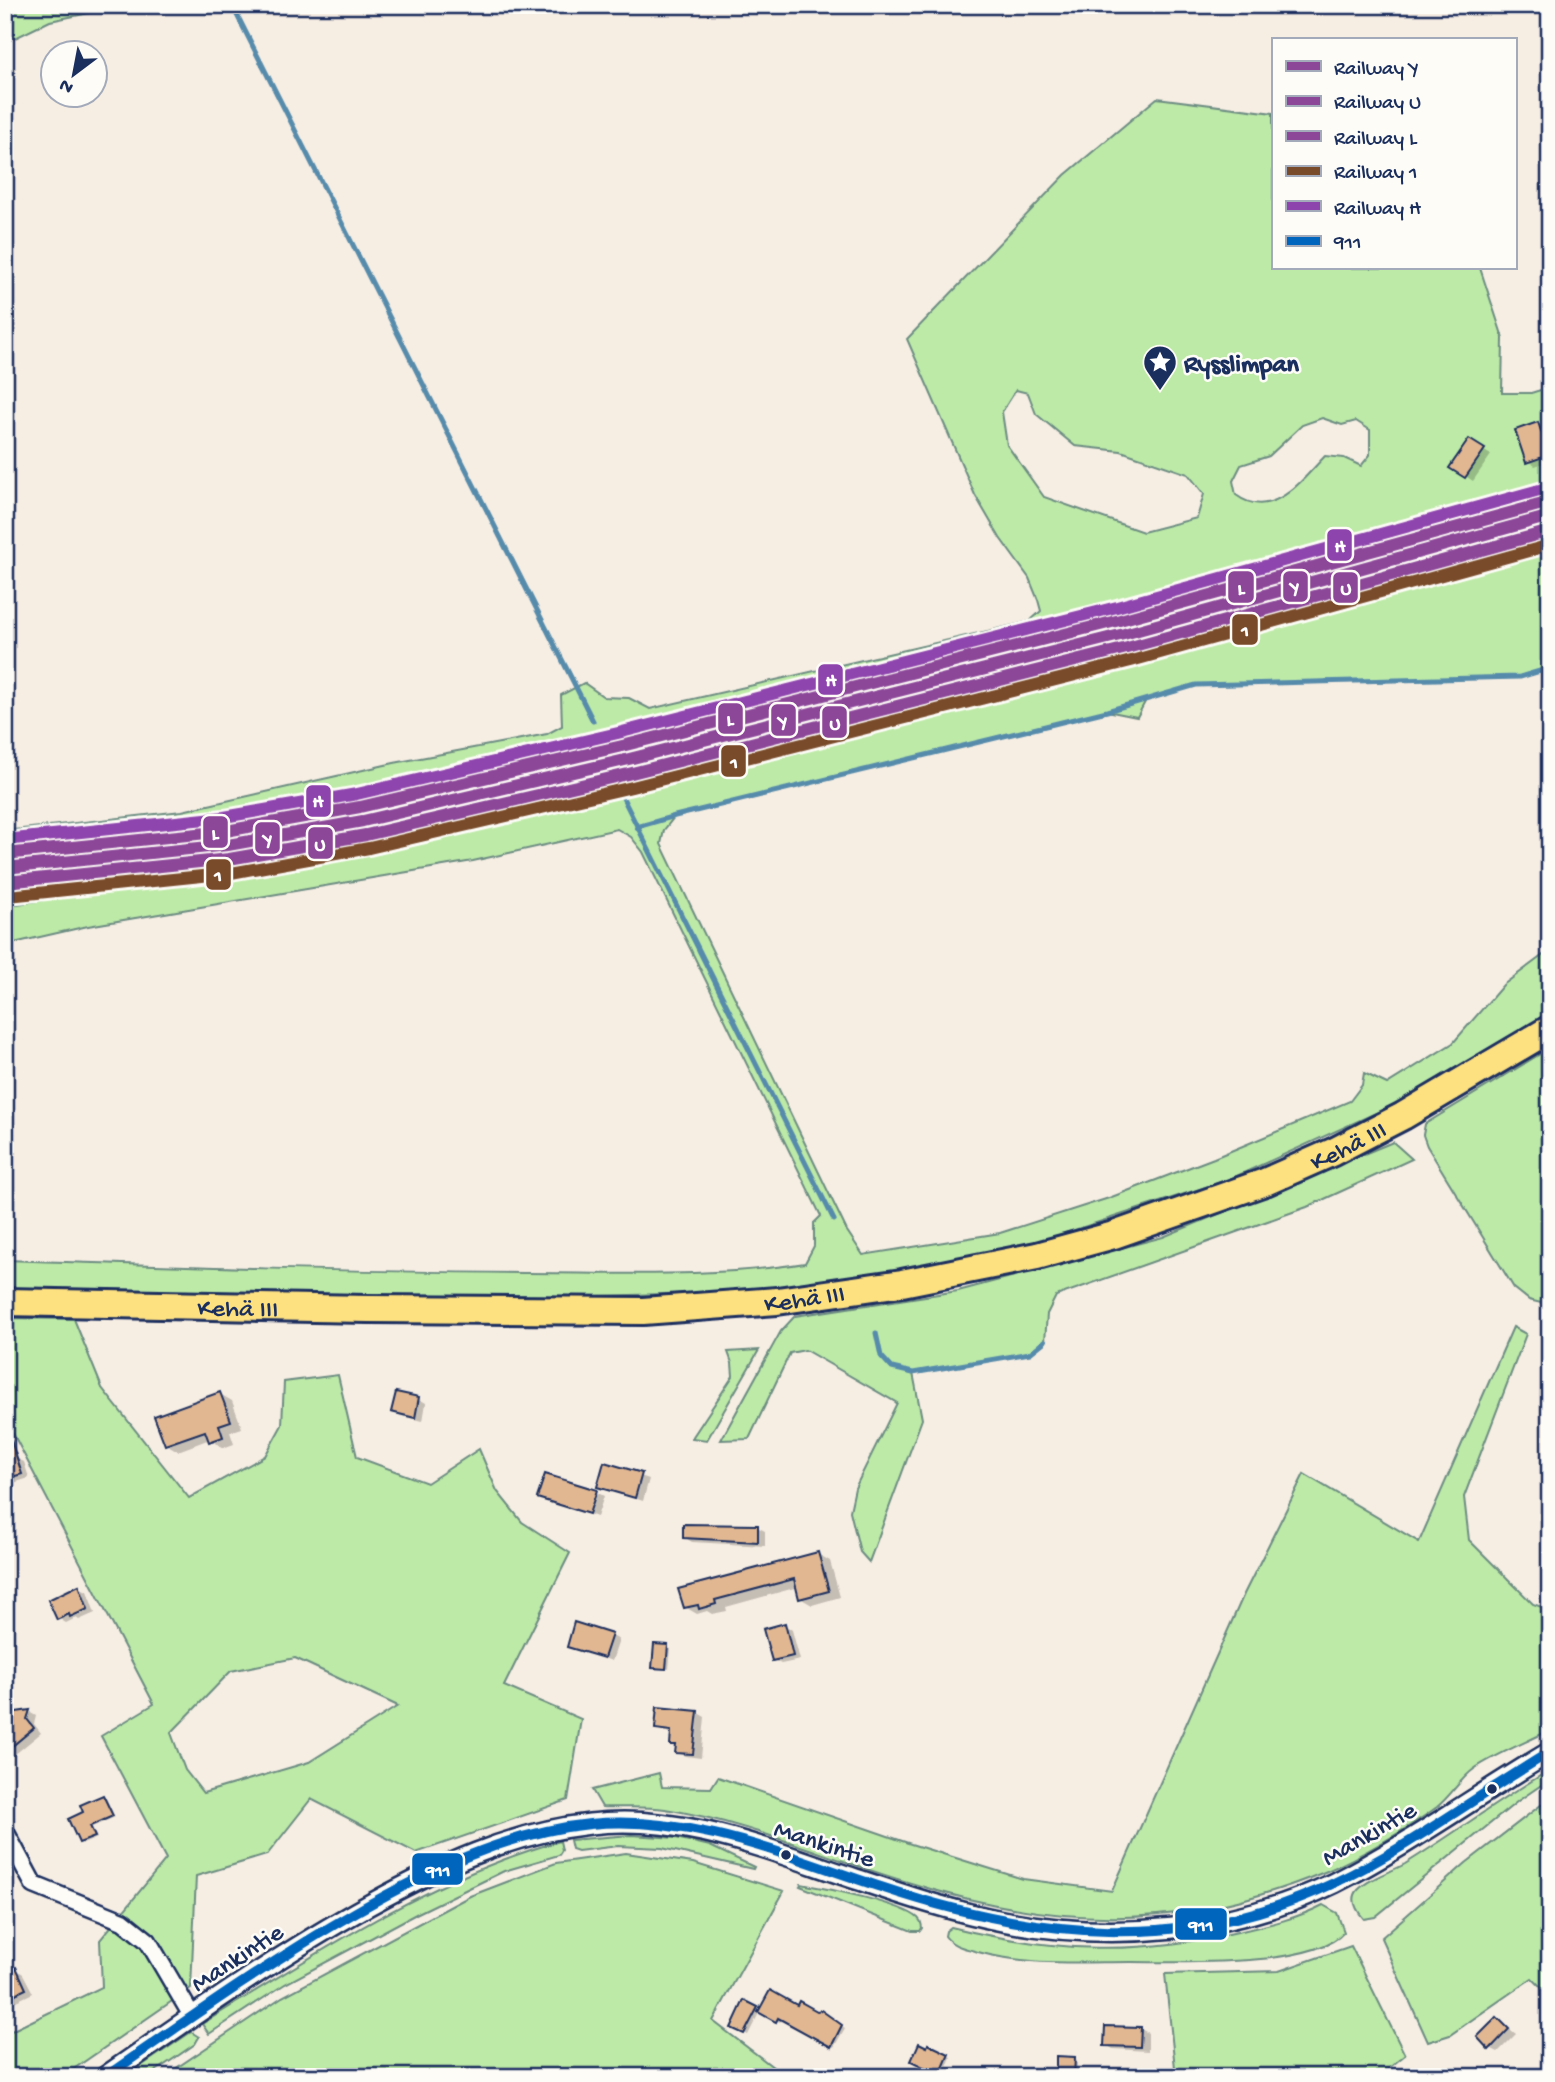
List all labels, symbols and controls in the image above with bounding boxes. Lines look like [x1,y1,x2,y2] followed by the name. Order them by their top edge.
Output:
[38,38,108,108] north arrow
[1272,38,1516,270] legend
[1334,58,1419,83] text: Railway Y
[55,72,78,98] text: N
[1334,92,1421,117] text: Railway U
[1334,128,1418,153] text: Railway L
[1334,162,1418,187] text: Railway 1
[1334,198,1422,223] text: Railway H
[1333,232,1361,257] text: 911
[1141,343,1179,392] place icon: Rysslimpan
[1183,351,1300,382] place label: Rysslimpan
[1326,528,1353,562] line badge: H
[1335,537,1347,560] text: H
[1227,570,1255,604] line badge: L
[1282,570,1309,603] line badge: Y
[1332,571,1359,604] line badge: U
[1289,578,1300,601] text: Y
[1238,579,1246,602] text: L
[1341,579,1352,602] text: U
[1231,613,1259,646] line badge: 1
[1240,621,1249,644] text: 1
[817,663,844,696] line badge: H
[826,671,838,694] text: H
[717,702,744,735] line badge: L
[770,703,797,737] line badge: Y
[821,705,848,739] line badge: U
[727,710,735,733] text: L
[777,712,788,735] text: Y
[830,714,841,737] text: U
[720,744,747,778] line badge: 1
[729,753,738,776] text: 1
[305,784,332,818] line badge: H
[313,792,325,815] text: H
[202,815,229,849] line badge: L
[254,821,281,855] line badge: Y
[212,824,220,847] text: L
[307,826,334,860] line badge: U
[262,830,273,853] text: Y
[315,835,326,858] text: U
[205,858,232,891] line badge: 1
[213,866,222,889] text: 1
[1306,1116,1393,1180] street label: Kehä III
[763,1280,847,1322] street label: Kehä III
[197,1295,279,1327] street label: Kehä III
[1485,1782,1499,1796] unlabelled marker
[1317,1796,1424,1875] street label: Mankintie
[769,1815,878,1877] street label: Mankintie
[779,1848,793,1862] unlabelled marker
[411,1852,464,1886] line badge: 911
[425,1861,450,1884] text: 911
[1174,1907,1228,1941] line badge: 911
[1188,1916,1213,1939] text: 911
[186,1918,291,2001] street label: Mankintie

